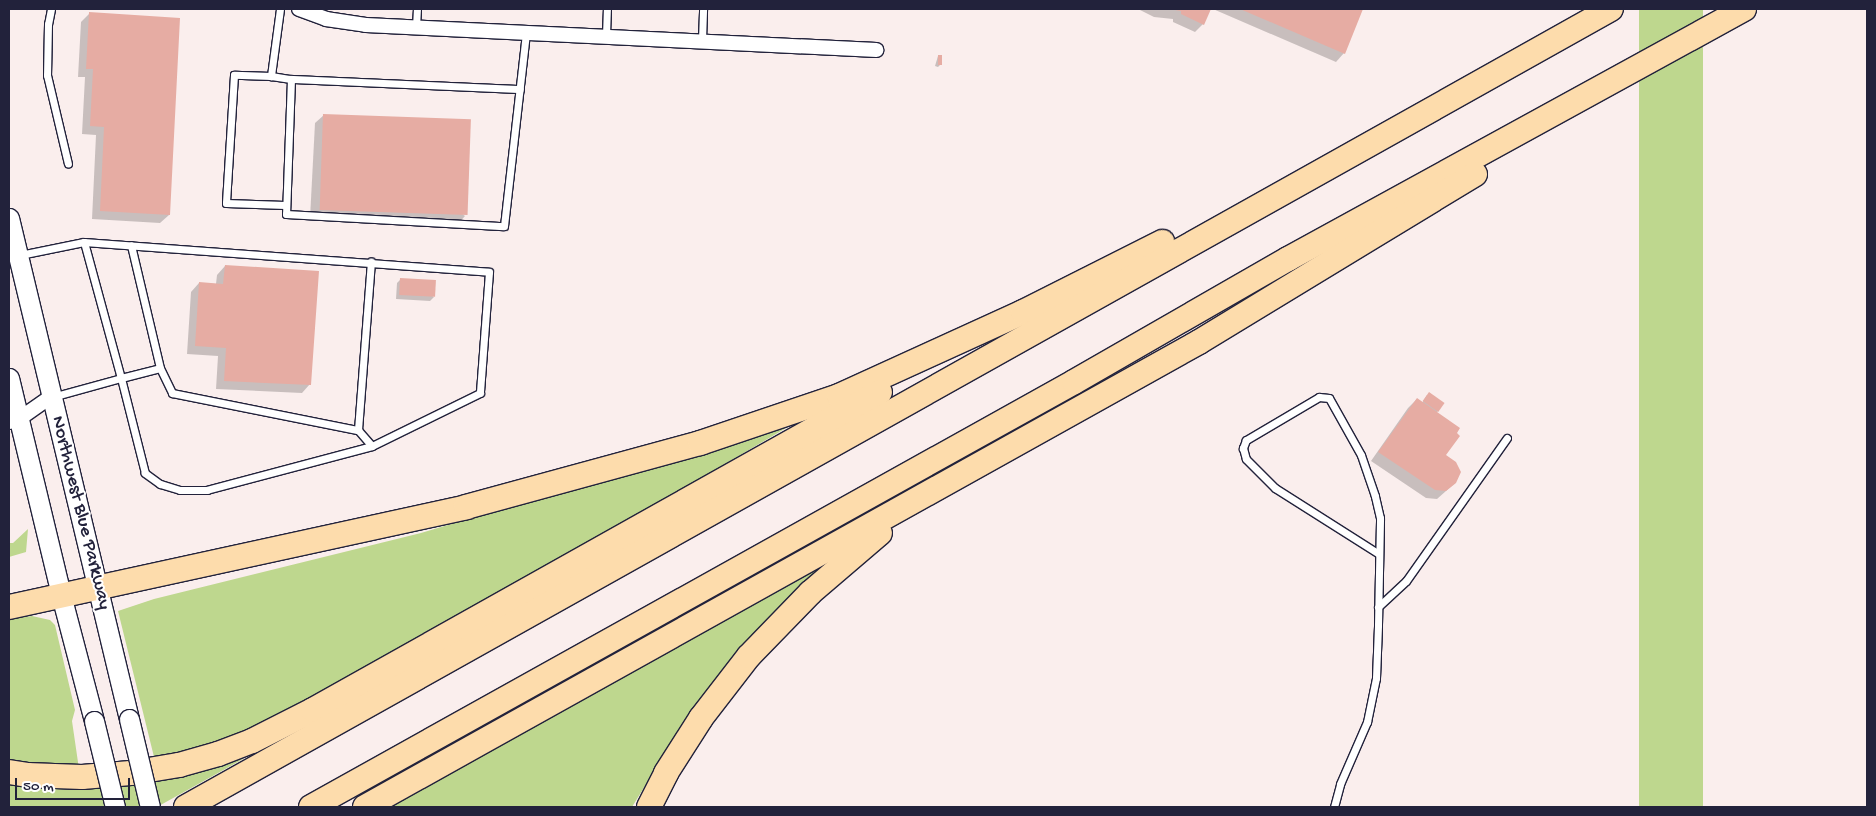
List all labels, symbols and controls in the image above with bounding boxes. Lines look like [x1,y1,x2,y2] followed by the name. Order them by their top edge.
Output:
[45,414,115,612] street label: Northwest Blue Parkway
[18,768,132,800] scale bar
[23,778,54,796] text: 50 m

